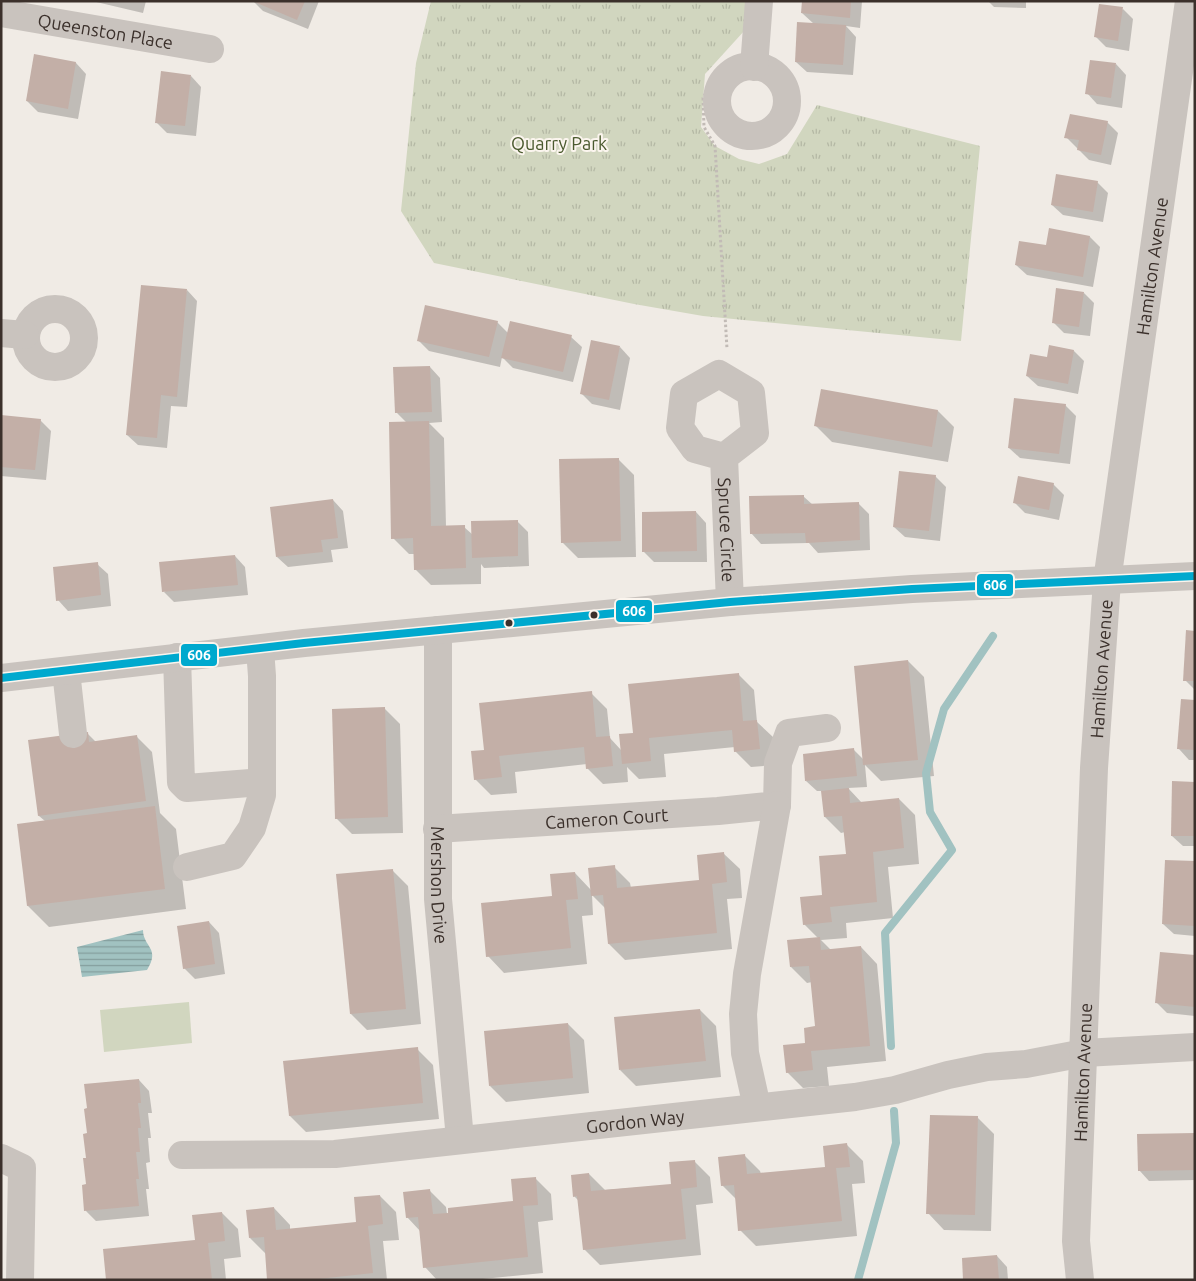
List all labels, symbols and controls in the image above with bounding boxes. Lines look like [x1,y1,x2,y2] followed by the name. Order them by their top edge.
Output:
[36,9,175,52] street label: Queenston Place
[511,133,607,154] park label: Quarry Park
[1132,196,1171,336] street label: Hamilton Avenue
[715,477,739,583] street label: Spruce Circle
[976,573,1014,597] line badge: 606
[983,577,1007,593] text: 606
[615,599,653,623] line badge: 606
[1086,599,1116,739] street label: Hamilton Avenue
[622,603,646,619] text: 606
[589,610,599,620] unlabelled marker
[504,618,514,628] unlabelled marker
[180,643,218,667] line badge: 606
[187,647,211,663] text: 606
[544,804,669,832] street label: Cameron Court
[428,826,452,945] street label: Mershon Drive
[1070,1002,1095,1142] street label: Hamilton Avenue
[585,1106,686,1136] street label: Gordon Way

